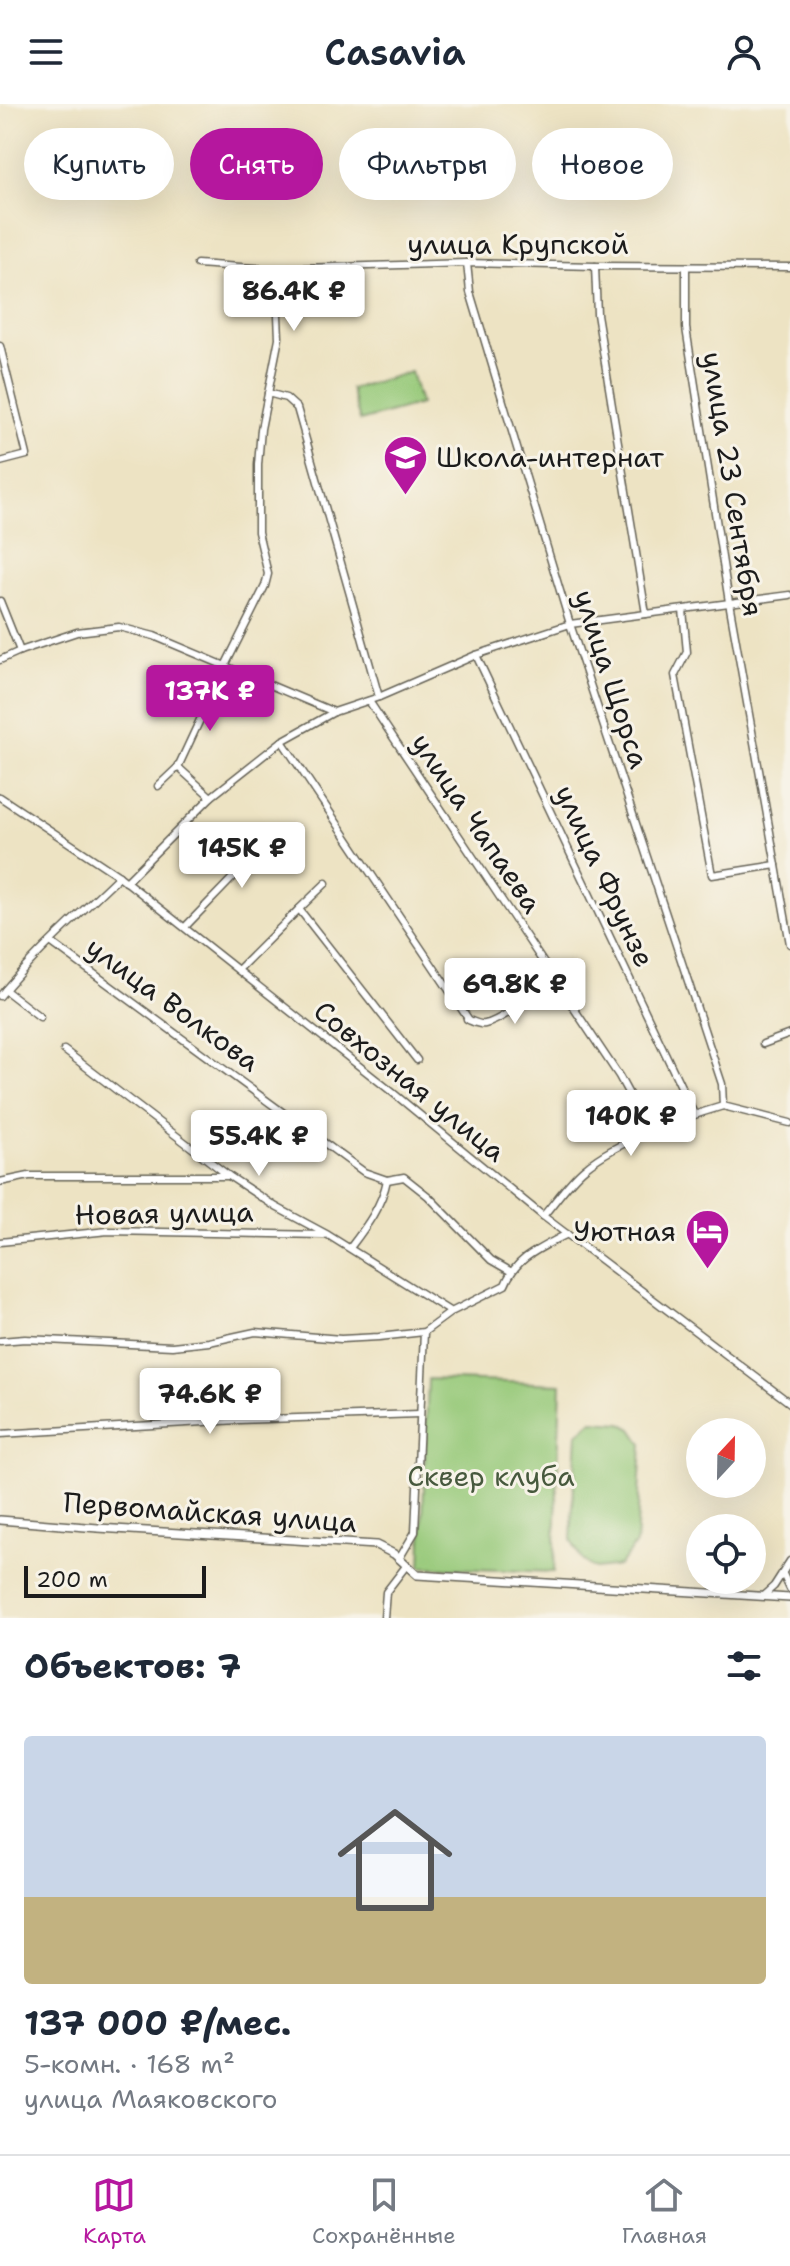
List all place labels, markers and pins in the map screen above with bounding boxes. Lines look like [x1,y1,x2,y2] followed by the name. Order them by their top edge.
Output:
[220,265,368,333] pin: 86.4K ₽
[381,433,429,496] school or university icon: Школа-интернат
[436,438,665,476] place label: Школа-интернат
[145,665,275,733] pin: 137K ₽
[177,822,307,890] pin: 145K ₽
[441,958,589,1026] pin: 69.8K ₽
[566,1090,696,1158] pin: 140K ₽
[185,1110,333,1178] pin: 55.4K ₽
[683,1207,731,1270] hotel icon: Уютная
[573,1212,676,1250] place label: Уютная
[136,1368,284,1436] pin: 74.6K ₽

